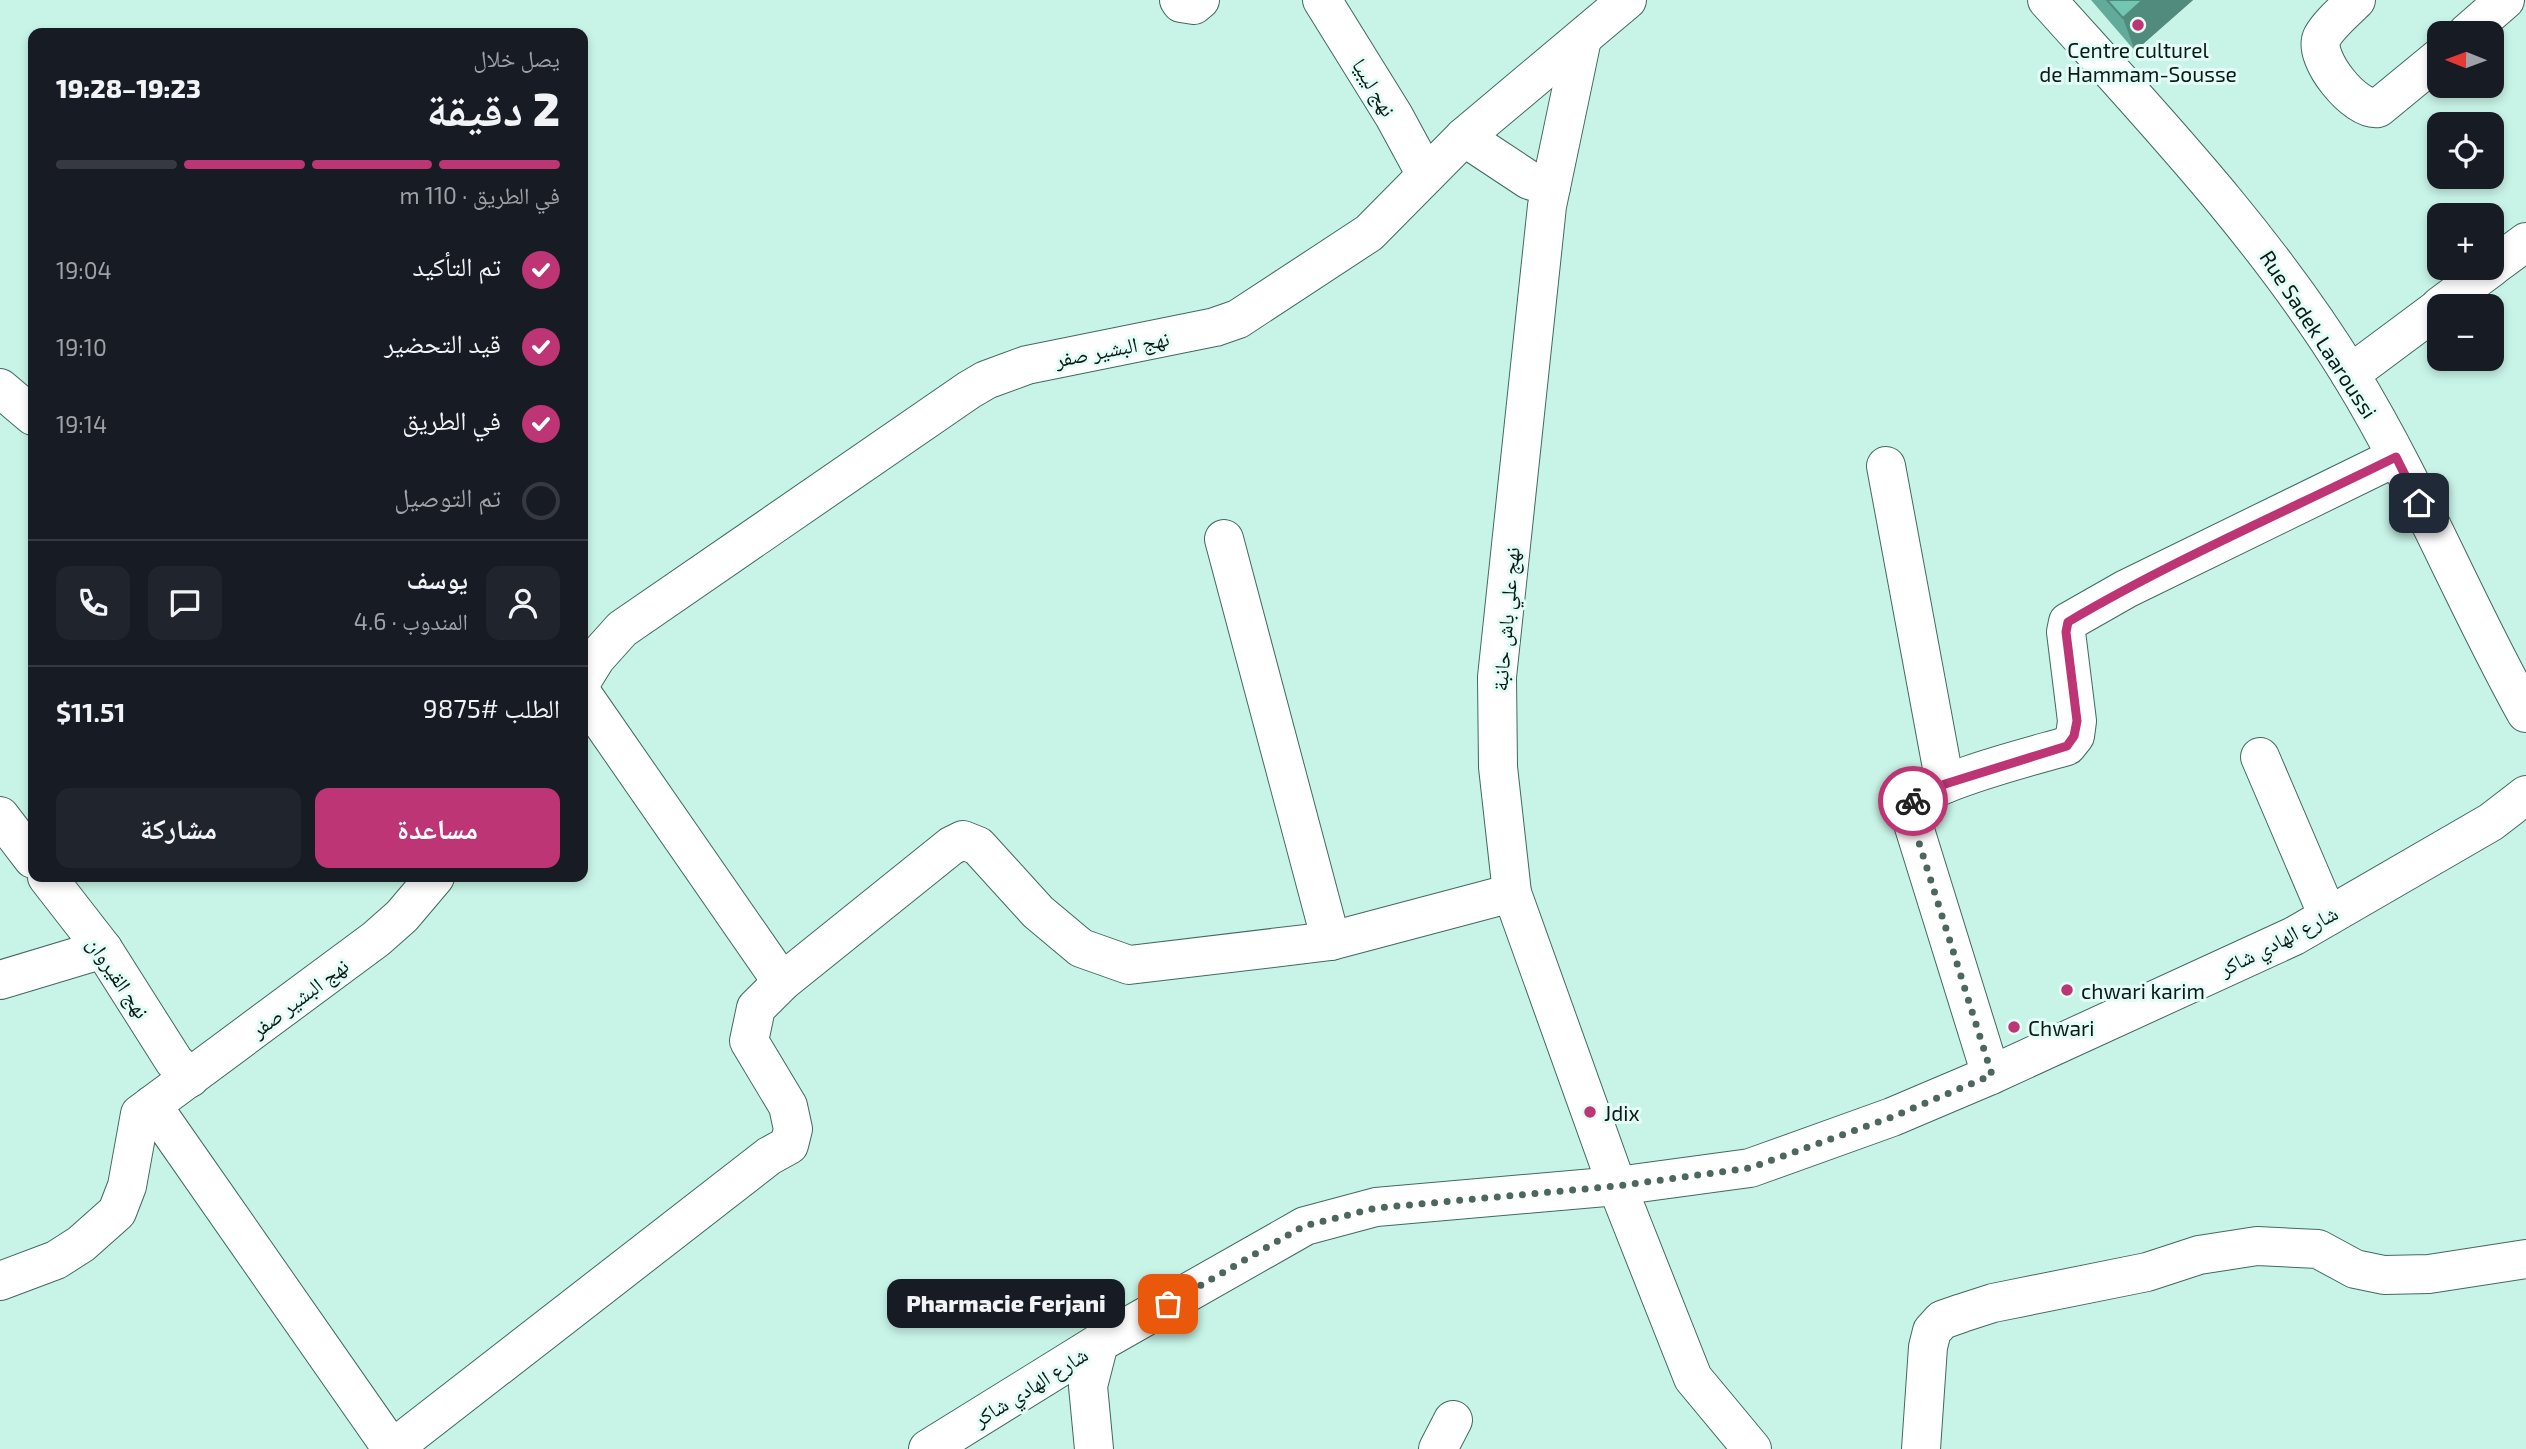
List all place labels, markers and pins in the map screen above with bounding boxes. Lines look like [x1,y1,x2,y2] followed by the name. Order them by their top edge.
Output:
[2130,17,2146,33] marker: Centre culturel de Hammam-Sousse
[2039,37,2237,86] place label: Centre culturel de Hammam-Sousse
[2389,473,2449,533] pin
[2081,978,2205,1003] place label: chwari karim
[2059,982,2075,998] marker: chwari karim
[2028,1015,2095,1040] place label: Chwari
[2006,1019,2022,1035] marker: Chwari
[1604,1100,1639,1125] place label: Jdix
[1582,1104,1598,1120] marker: Jdix
[1138,1274,1198,1334] pin
[888,1280,1126,1328] callout: Pharmacie Ferjani

